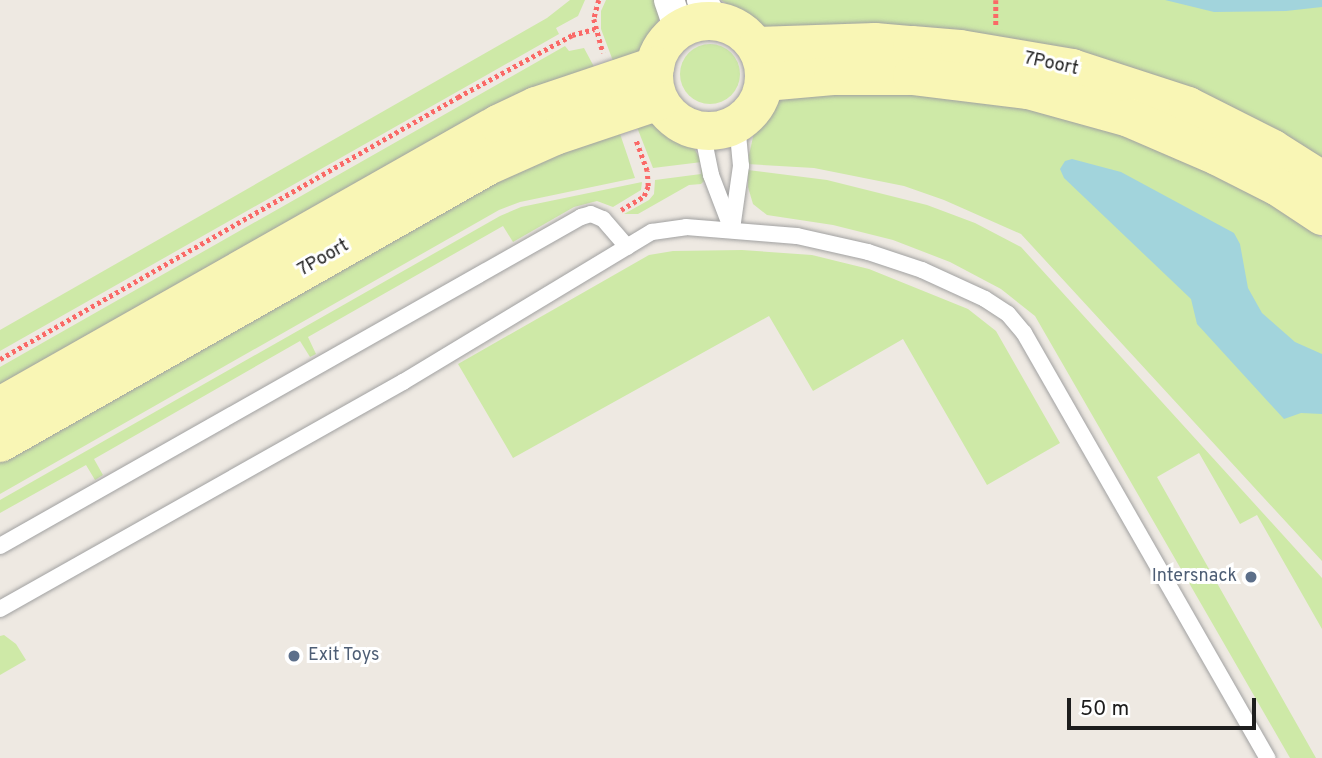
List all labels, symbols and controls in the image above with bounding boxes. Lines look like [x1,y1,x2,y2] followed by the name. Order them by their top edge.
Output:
[1022,49,1080,81] street label: 7Poort
[295,236,353,282] street label: 7Poort
[1152,566,1237,588] place label: Intersnack
[1243,569,1259,585] marker: Intersnack
[308,645,380,667] place label: Exit Toys
[286,648,302,664] marker: Exit Toys
[1070,684,1259,728] scale bar
[1080,696,1129,723] text: 50 m

